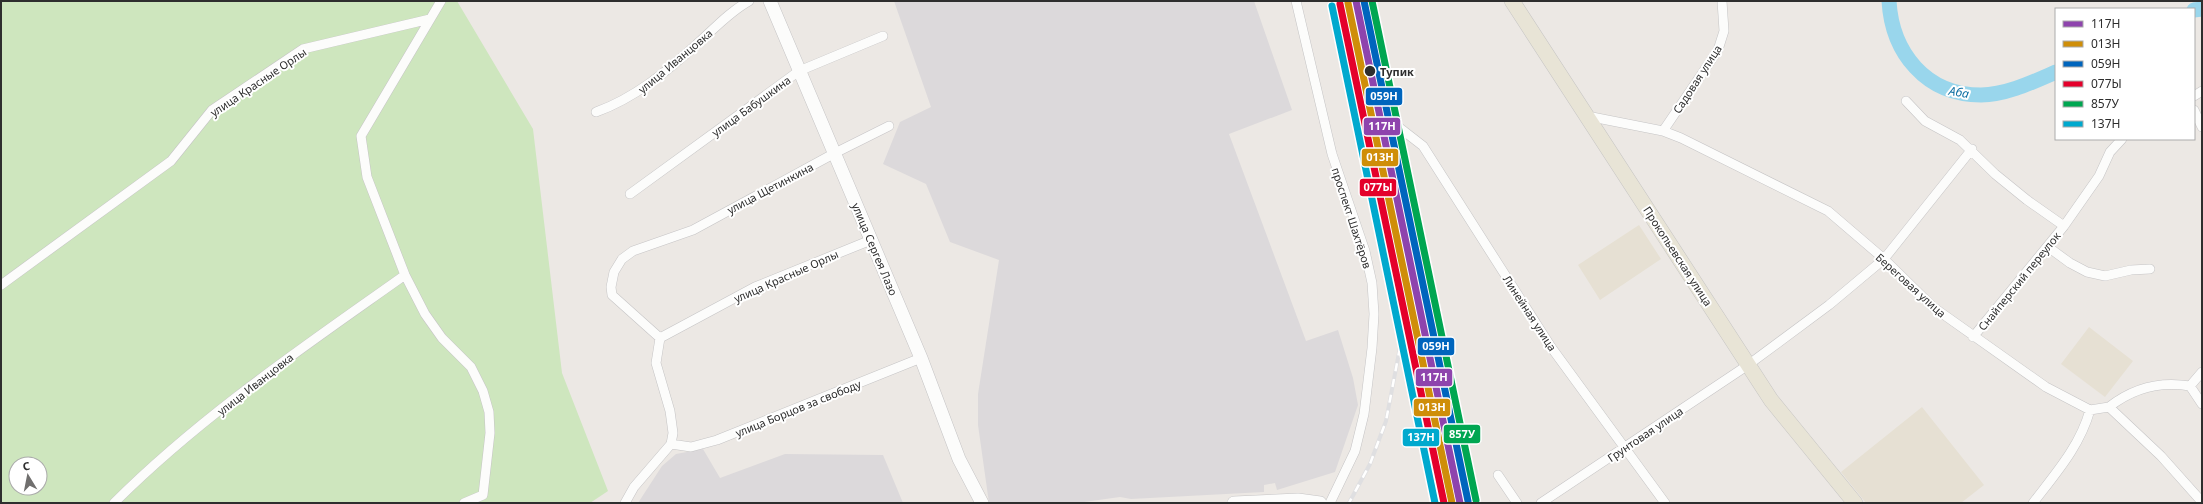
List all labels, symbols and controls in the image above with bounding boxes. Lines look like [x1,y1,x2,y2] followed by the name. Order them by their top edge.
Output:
[2055,8,2195,140] legend
[2091,15,2121,32] text: 117Н
[635,25,715,97] street label: улица Иванцовка
[2091,35,2121,52] text: 013Н
[1669,42,1725,116] street label: Садовая улица
[207,44,309,120] street label: улица Красные Орлы
[2091,55,2121,72] text: 059Н
[1363,64,1377,78] marker: Тупик
[1380,64,1414,79] place label: Тупик
[709,72,793,140] street label: улица Бабушкина
[2091,75,2122,92] text: 077Ы
[1947,82,1971,102] water label: Аба
[1365,87,1403,106] line badge: 059Н
[1370,88,1398,103] text: 059Н
[2091,95,2120,112] text: 857У
[2091,115,2121,132] text: 137Н
[1363,117,1401,136] line badge: 117Н
[1368,118,1396,133] text: 117Н
[1361,148,1399,167] line badge: 013Н
[1366,149,1394,164] text: 013Н
[724,159,816,217] street label: улица Щетинкина
[1329,166,1375,270] street label: проспект Шахтёров
[1359,178,1397,197] line badge: 077Ы
[1364,179,1393,194] text: 077Ы
[849,200,901,298] street label: улица Сергея Лазо
[1640,203,1716,309] street label: Прокопьевская улица
[1974,228,2064,334] street label: Снайперский переулок
[731,246,841,306] street label: улица Красные Орлы
[1873,249,1949,321] street label: Береговая улица
[1500,272,1560,354] street label: Линейная улица
[1417,337,1455,356] line badge: 059Н
[1422,338,1450,353] text: 059Н
[214,350,296,418] street label: улица Иванцовка
[1415,368,1453,387] line badge: 117Н
[1420,369,1448,384] text: 117Н
[733,376,863,440] street label: улица Борцов за свободу
[1413,398,1451,417] line badge: 013Н
[1418,399,1446,414] text: 013Н
[1604,403,1686,465] street label: Грунтовая улица
[1443,424,1481,444] line badge: 857У
[1449,426,1476,441] text: 857У
[1402,428,1440,447] line badge: 137Н
[1407,429,1435,444] text: 137Н
[8,456,48,496] north arrow
[21,458,31,474] text: С

